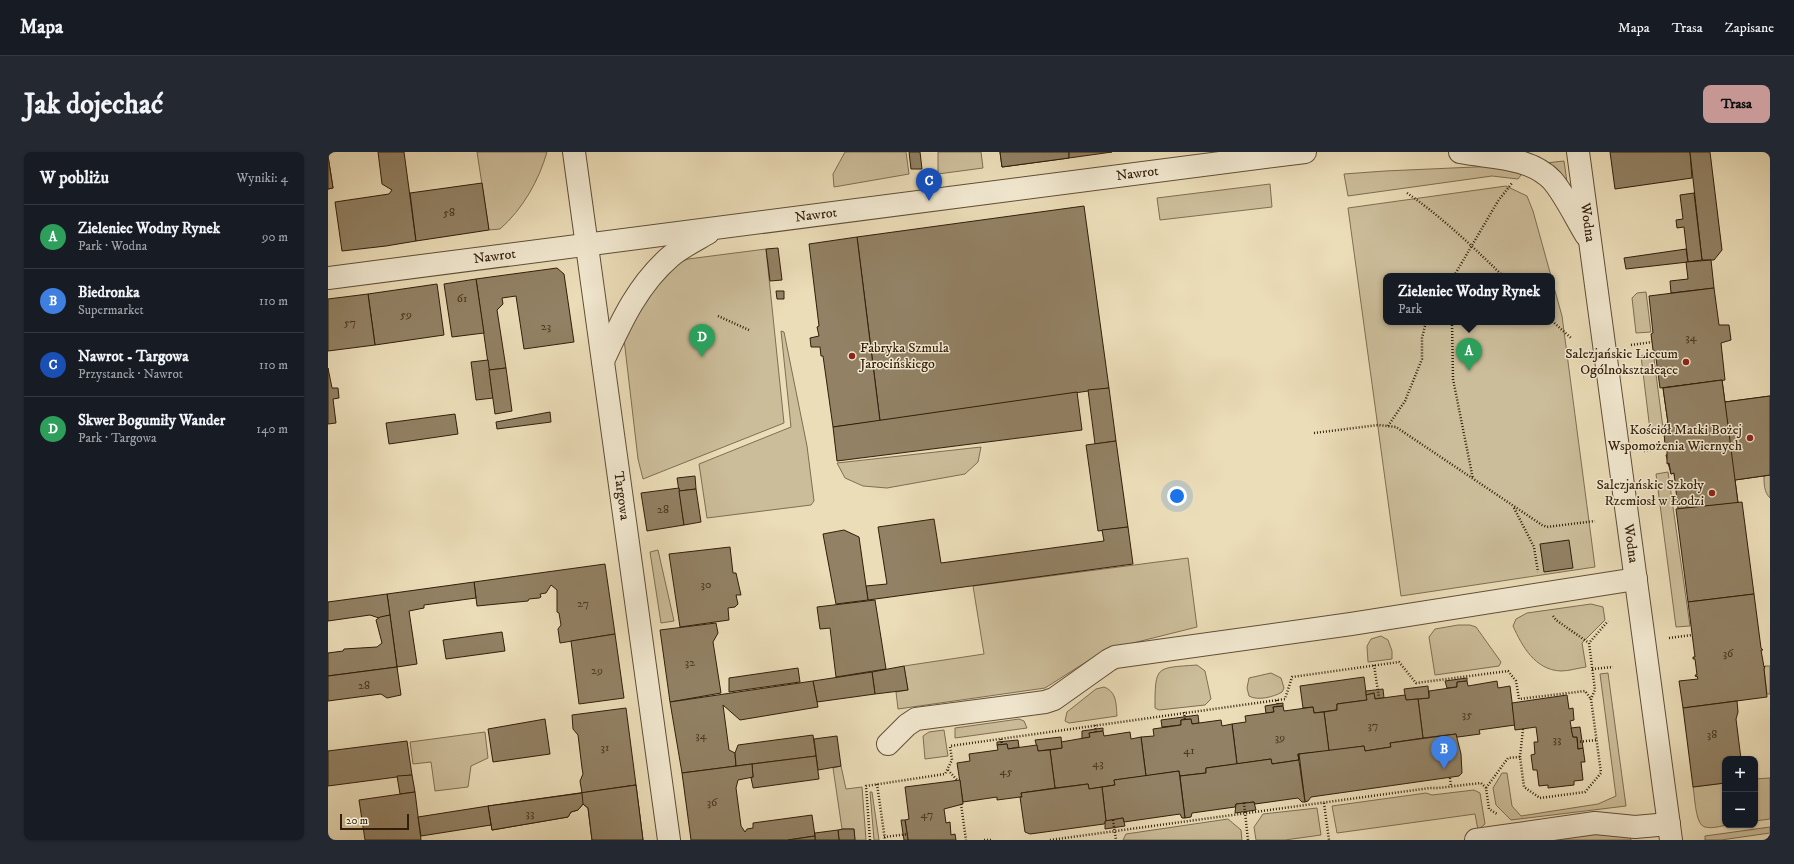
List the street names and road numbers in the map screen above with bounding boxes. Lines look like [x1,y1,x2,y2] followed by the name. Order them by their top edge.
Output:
[1115,162,1160,185] street label: Nawrot
[1576,201,1599,243] street label: Wodna
[794,203,839,227] street label: Nawrot
[472,245,517,268] street label: Nawrot
[609,470,634,521] street label: Targowa
[1619,522,1642,564] street label: Wodna

